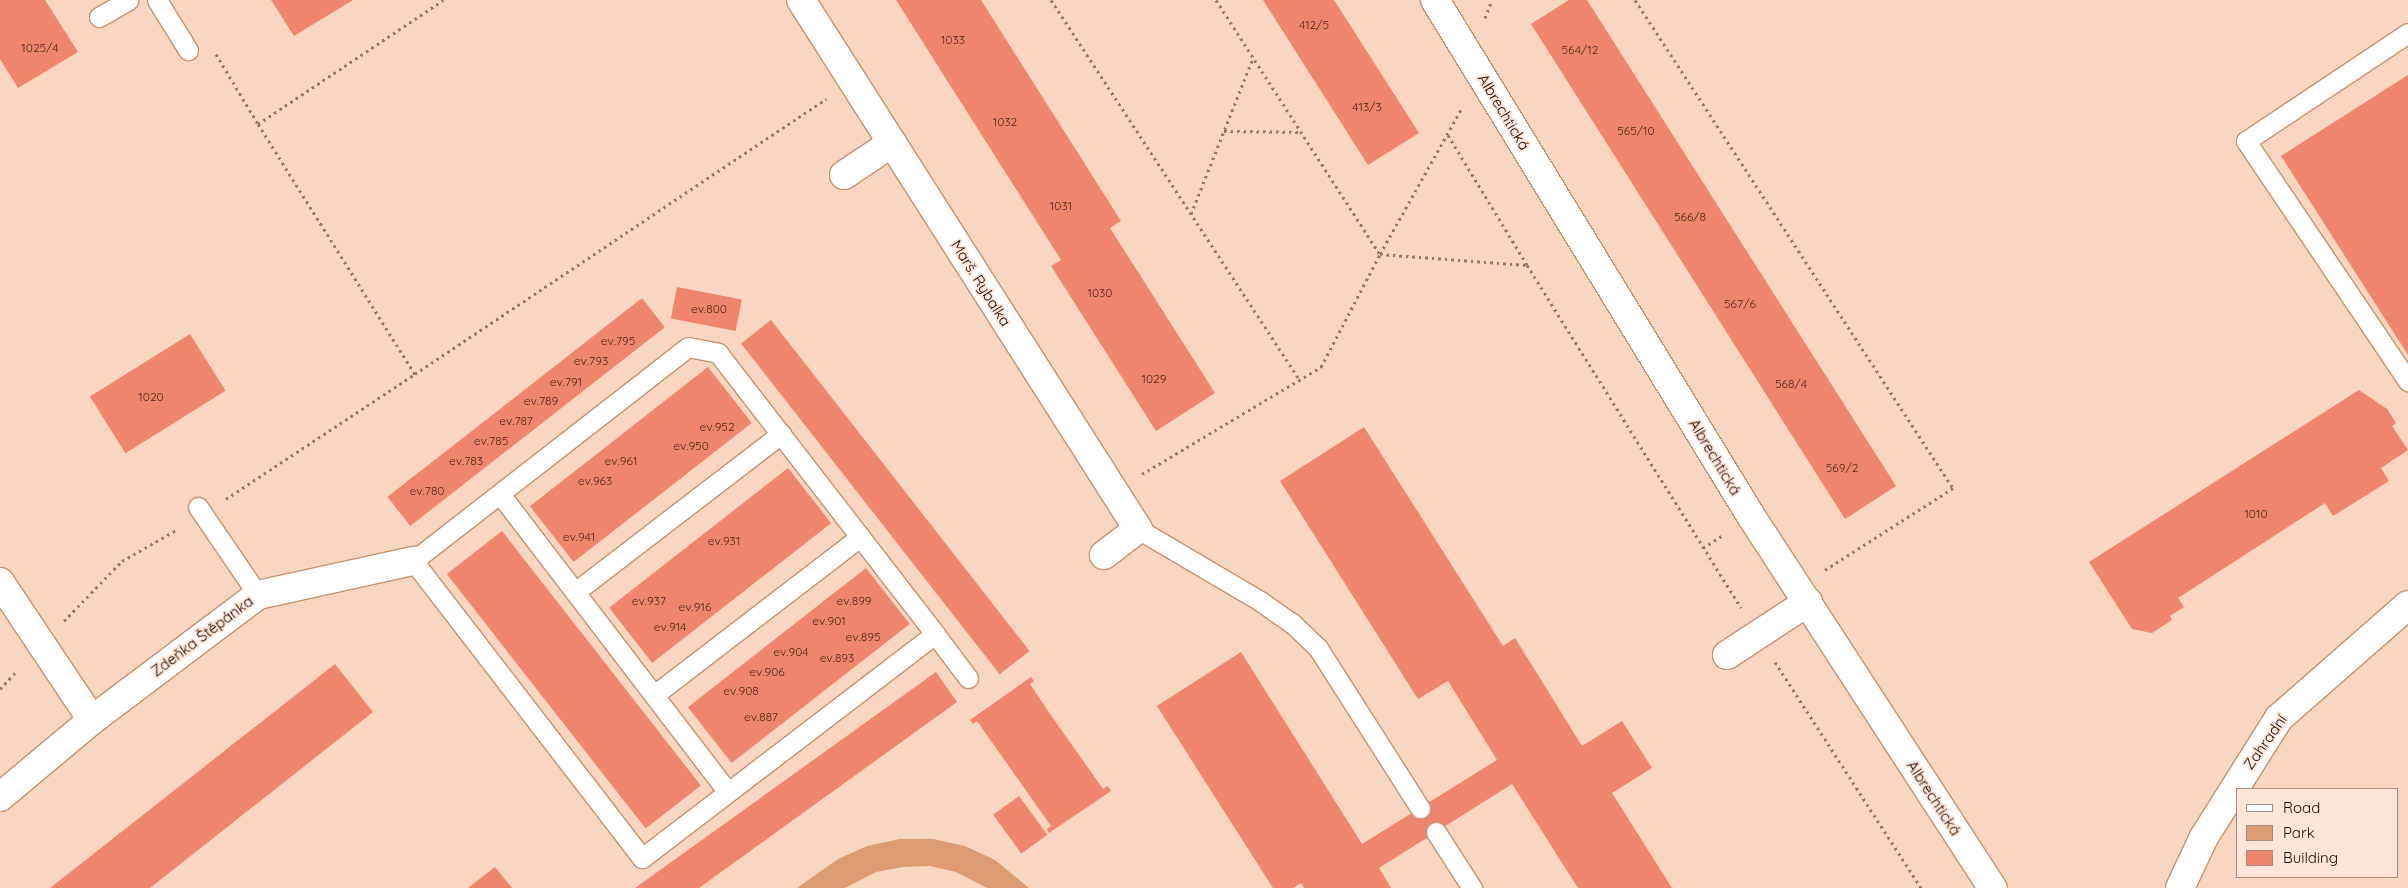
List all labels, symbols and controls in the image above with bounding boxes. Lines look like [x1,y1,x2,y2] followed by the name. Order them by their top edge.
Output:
[1299,18,1329,32] house number: 412/5
[941,33,965,47] house number: 1033
[21,41,59,55] house number: 1025/4
[1562,43,1598,57] house number: 564/12
[1474,71,1534,153] street label: Albrechtická
[1352,100,1382,114] house number: 413/3
[993,115,1017,129] house number: 1032
[1617,124,1655,138] house number: 565/10
[1050,199,1072,213] house number: 1031
[1674,210,1706,224] house number: 566/8
[947,237,1015,329] street label: Marš. Rybalka
[1087,286,1113,300] house number: 1030
[1724,297,1756,311] house number: 567/6
[691,302,727,316] house number: ev.800
[601,334,635,348] house number: ev.795
[574,354,608,368] house number: ev.793
[1142,372,1166,386] house number: 1029
[550,375,582,389] house number: ev.791
[1775,377,1807,391] house number: 568/4
[138,390,164,404] house number: 1020
[524,394,558,408] house number: ev.789
[499,414,533,428] house number: ev.787
[1685,416,1745,498] street label: Albrechtická
[699,420,735,434] house number: ev.952
[474,434,508,448] house number: ev.785
[673,439,709,453] house number: ev.950
[449,454,483,468] house number: ev.783
[605,454,637,468] house number: ev.961
[1826,461,1858,475] house number: 569/2
[578,474,612,488] house number: ev.963
[409,484,445,498] house number: ev.780
[2244,507,2268,521] house number: 1010
[563,530,595,544] house number: ev.941
[708,534,740,548] house number: ev.931
[148,592,256,680] street label: Zdeňka Štěpánka
[632,594,666,608] house number: ev.937
[836,594,872,608] house number: ev.899
[679,600,711,614] house number: ev.916
[812,614,846,628] house number: ev.901
[654,620,686,634] house number: ev.914
[846,630,880,644] house number: ev.895
[773,645,809,659] house number: ev.904
[820,651,854,665] house number: ev.893
[749,665,785,679] house number: ev.906
[723,684,759,698] house number: ev.908
[744,710,778,724] house number: ev.887
[2240,711,2290,773] street label: Zahradní
[1903,757,1965,839] street label: Albrechtická
[2236,788,2398,878] legend
[2283,798,2320,817] text: Road
[2283,823,2315,842] text: Park
[2283,848,2338,867] text: Building

